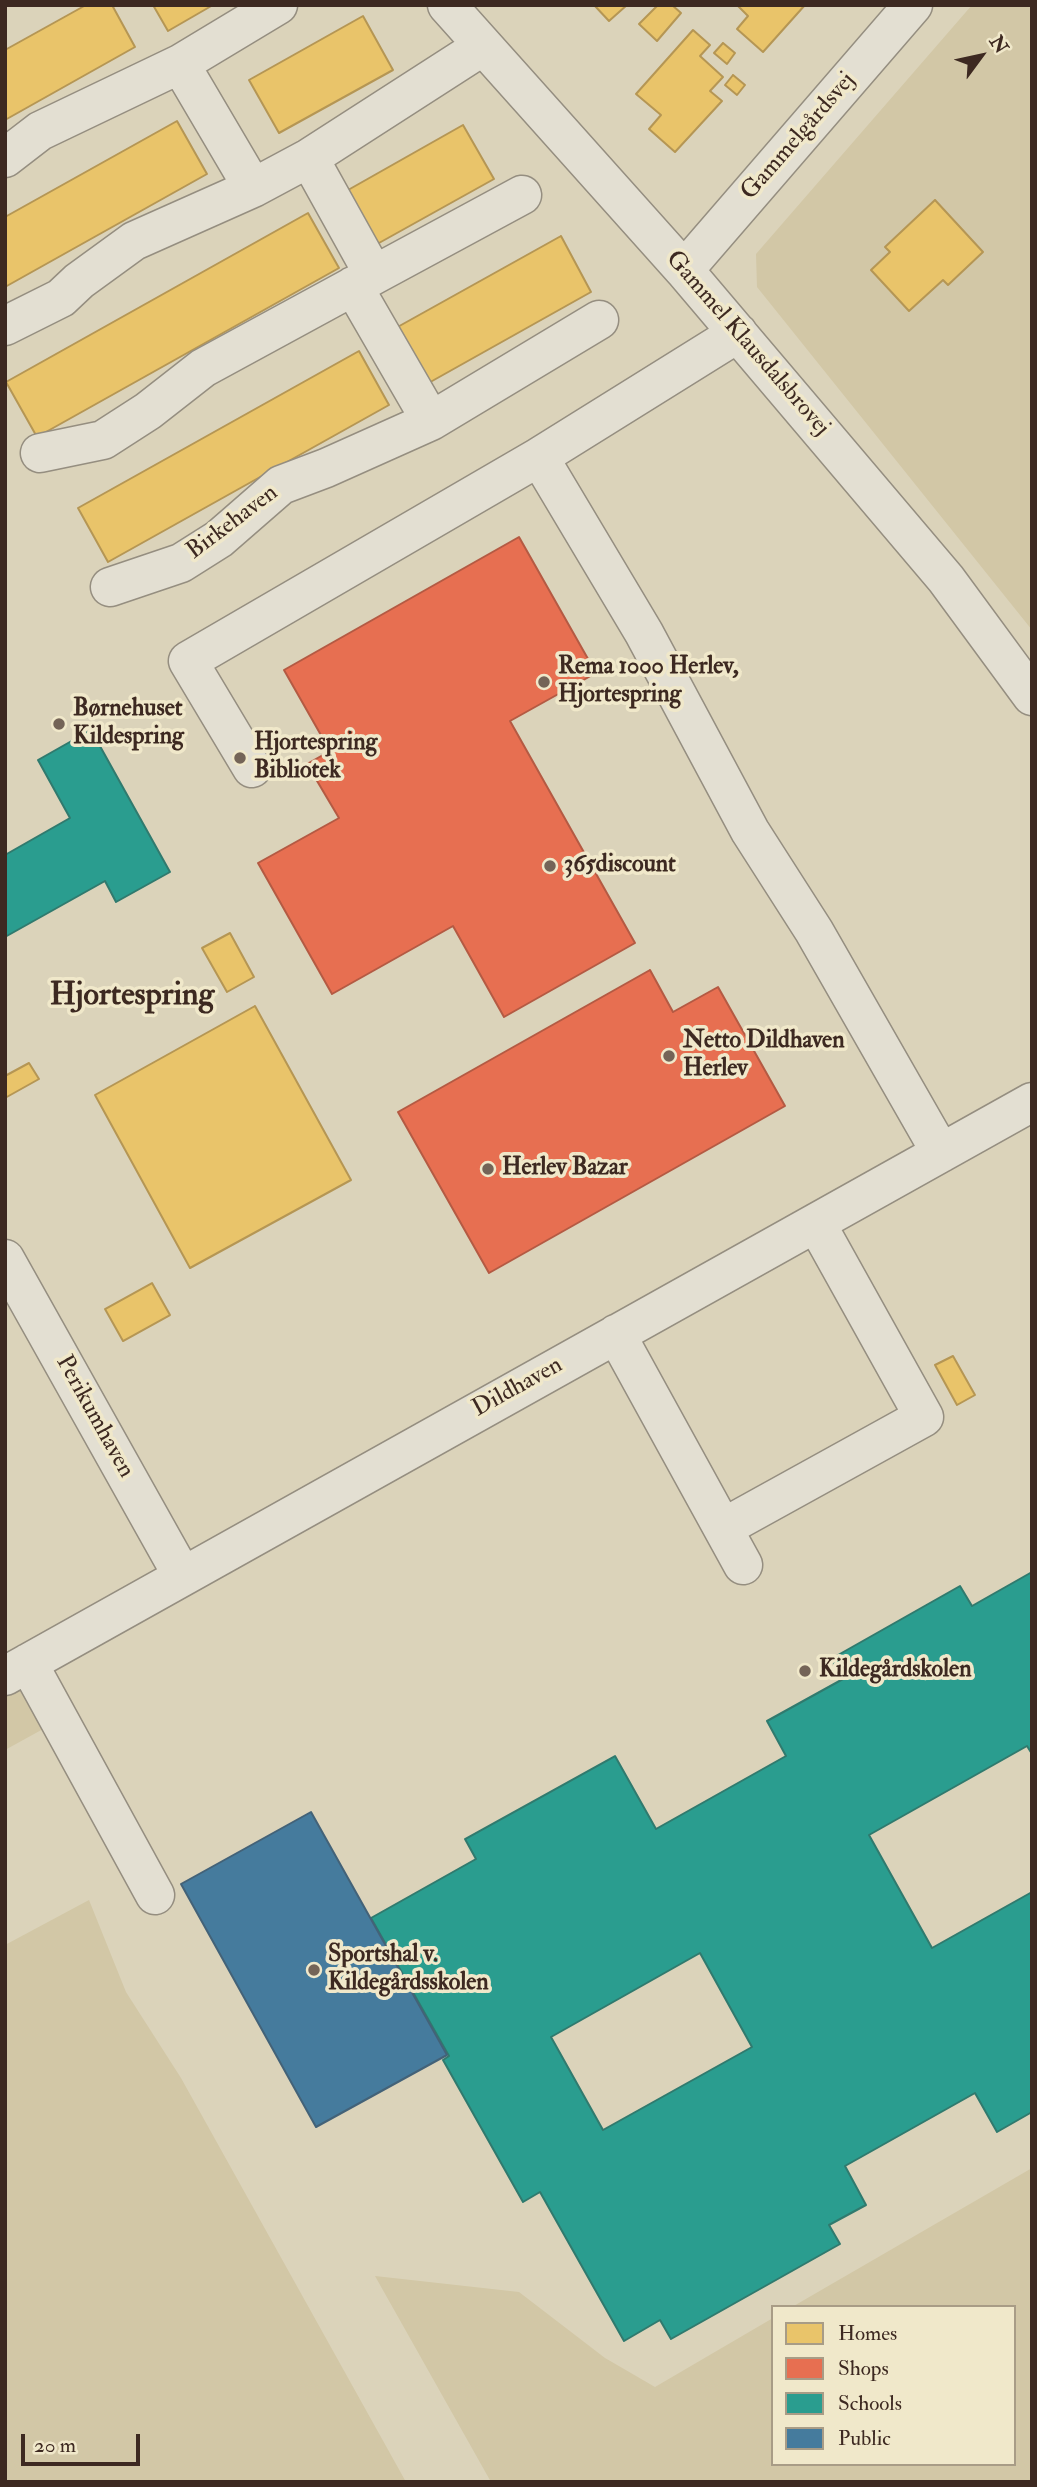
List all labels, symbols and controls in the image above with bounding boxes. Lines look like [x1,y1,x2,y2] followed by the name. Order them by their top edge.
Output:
[946,21,1016,91] north arrow
[984,31,1013,58] text: N
[736,67,862,207] street label: Gammelgårdsvej
[659,246,835,442] street label: Gammel Klausdalsbrovej
[182,479,284,567] street label: Birkehaven
[558,654,739,710] place label: Rema 1000 Herlev, Hjortespring
[536,674,552,690] marker: Rema 1000 Herlev, Hjortespring
[73,696,184,752] place label: Børnehuset Kildespring
[51,716,67,732] marker: Børnehuset Kildespring
[254,730,377,786] place label: Hjortespring Bibliotek
[232,750,248,766] marker: Hjortespring Bibliotek
[564,852,676,880] place label: 365discount
[542,858,558,874] marker: 365discount
[50,978,214,1016] district label: Hjortespring
[683,1028,845,1084] place label: Netto Dildhaven Herlev
[661,1048,677,1064] marker: Netto Dildhaven Herlev
[502,1155,628,1183] place label: Herlev Bazar
[480,1161,496,1177] marker: Herlev Bazar
[49,1351,139,1483] street label: Perikumhaven
[468,1352,568,1424] street label: Dildhaven
[819,1657,972,1685] place label: Kildegårdskolen
[797,1663,813,1679] marker: Kildegårdskolen
[328,1942,489,1998] place label: Sportshal v. Kildegårdsskolen
[306,1962,322,1978] marker: Sportshal v. Kildegårdsskolen
[771,2305,1016,2466] legend
[838,2320,897,2347] text: Homes
[838,2355,889,2382] text: Shops
[838,2390,902,2417] text: Schools
[24,2420,144,2464] scale bar
[838,2425,891,2452] text: Public
[34,2432,76,2459] text: 20 m

